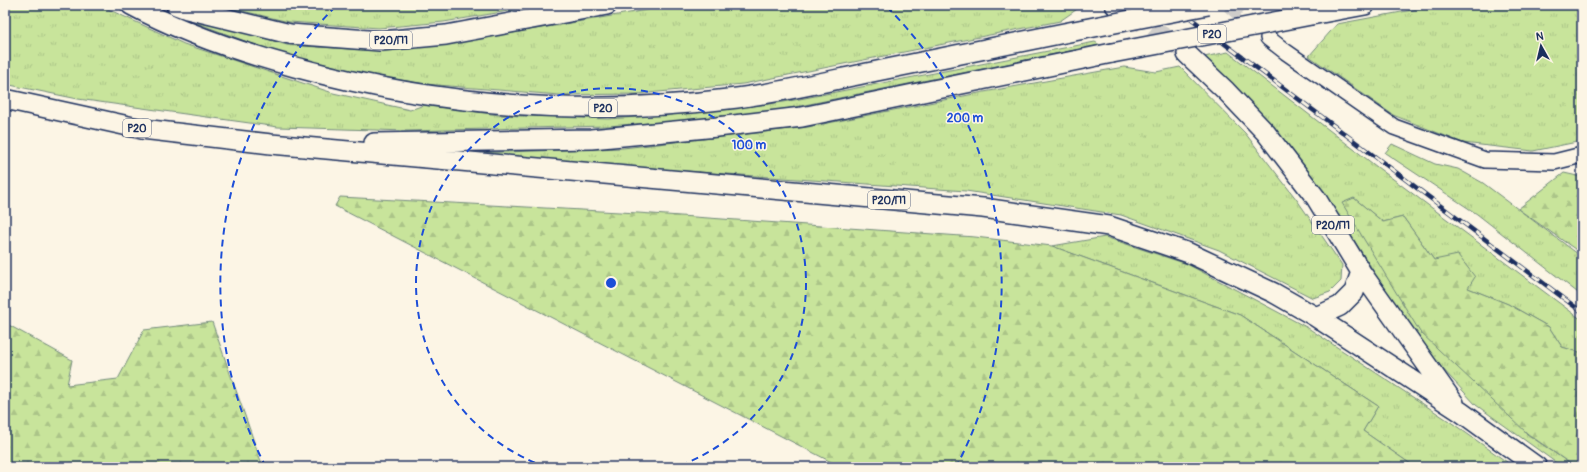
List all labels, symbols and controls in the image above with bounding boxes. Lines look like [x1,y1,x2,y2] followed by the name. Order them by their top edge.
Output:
[1198,25,1226,43] road number: Р20
[1521,26,1561,66] north arrow
[1535,30,1545,44] text: N
[370,31,412,49] road number: Р20/П1
[589,99,617,117] road number: Р20
[947,111,984,126] text: 200 m
[123,119,151,137] road number: Р20
[732,138,767,153] text: 100 m
[868,191,910,209] road number: Р20/П1
[1312,216,1354,234] road number: Р20/П1
[604,276,618,290] centre of rings

